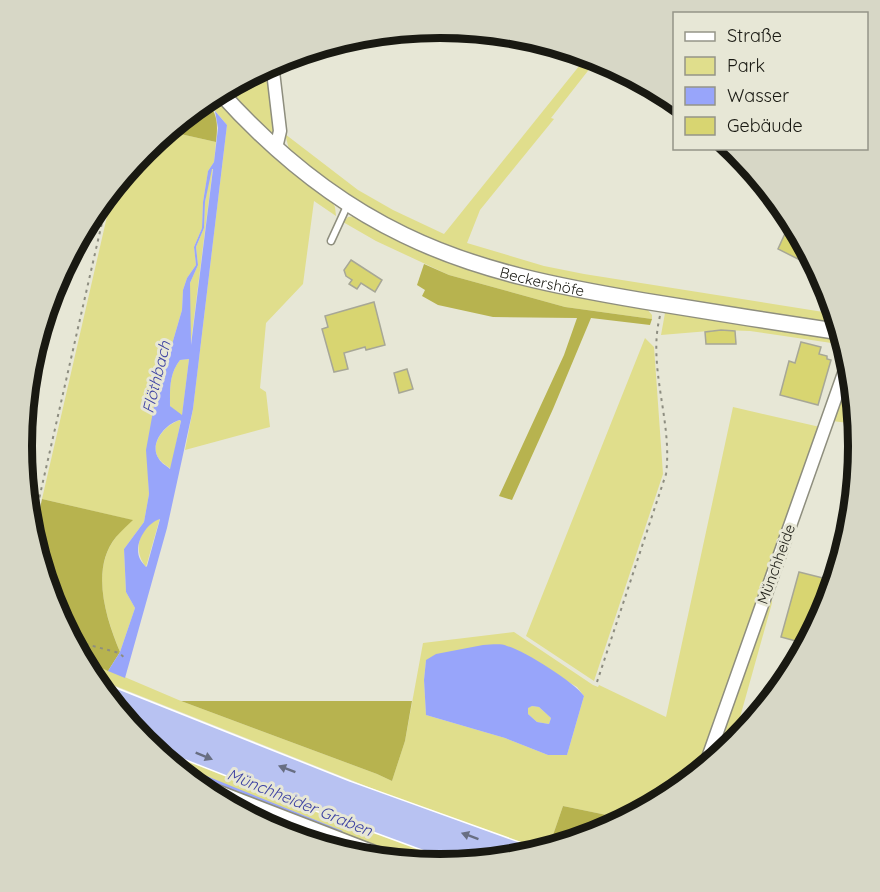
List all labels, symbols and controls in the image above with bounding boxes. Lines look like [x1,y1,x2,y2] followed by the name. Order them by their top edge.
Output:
[673,12,868,150] legend
[727,24,782,47] text: Straße
[727,54,765,77] text: Park
[727,84,789,107] text: Wasser
[727,114,803,137] text: Gebäude
[498,262,586,300] street label: Beckershöfe
[137,338,175,415] water label: Flöthbach
[753,521,799,607] street label: Münchheide
[195,752,213,761] one-way arrow
[278,763,296,773] one-way arrow
[225,764,376,840] water label: Münchheider Graben
[461,831,479,841] one-way arrow

